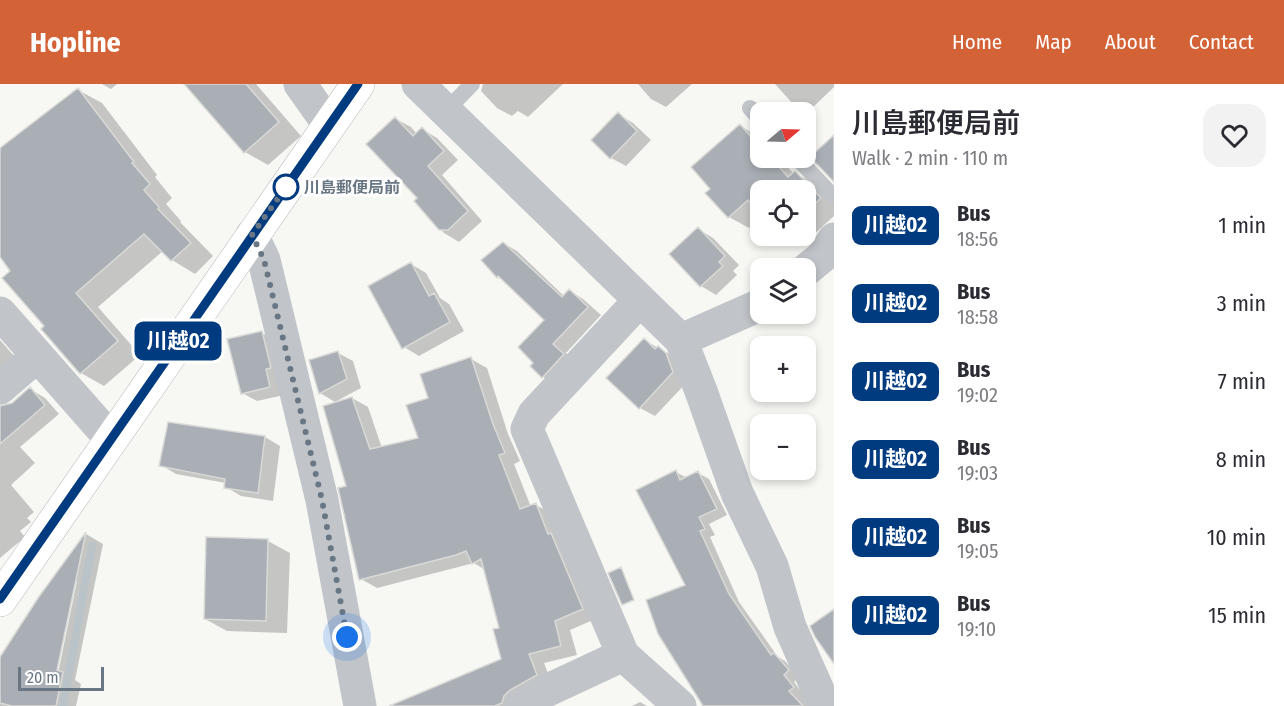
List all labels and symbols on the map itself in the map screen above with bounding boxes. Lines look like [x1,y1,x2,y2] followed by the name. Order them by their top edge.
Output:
[750,102,816,168] north arrow
[273,174,299,200] marker: 川島郵便局前
[304,178,400,197] place label: 川島郵便局前
[136,322,220,360] line badge: 川越02
[332,622,362,652] your location
[18,664,104,692] scale bar

